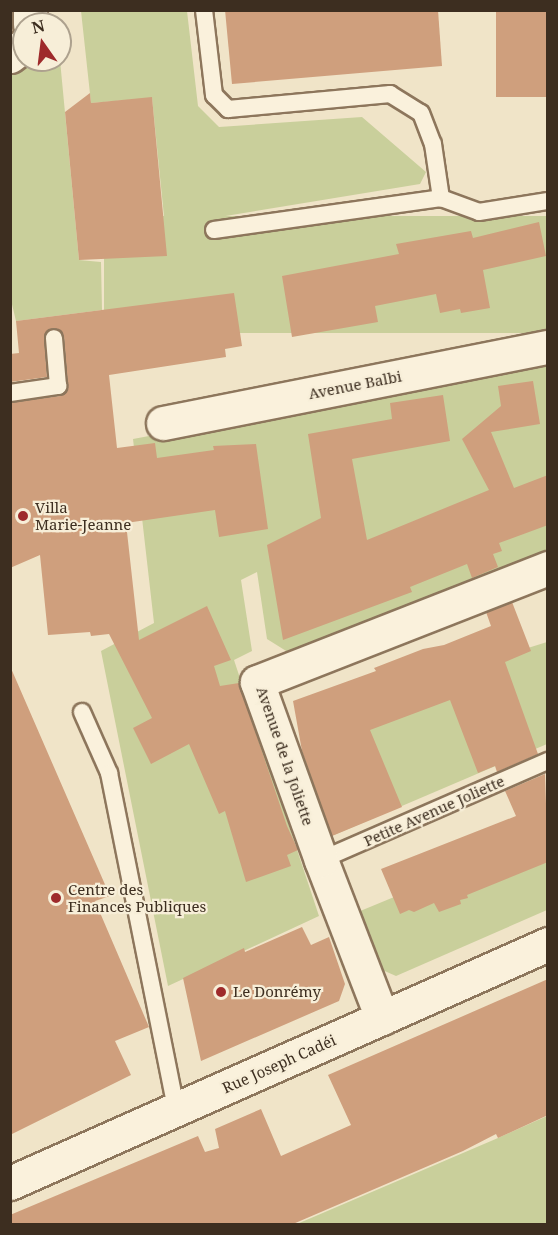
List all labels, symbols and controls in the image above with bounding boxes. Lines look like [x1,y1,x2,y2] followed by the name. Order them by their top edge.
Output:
[12,12,72,72] north arrow
[29,14,47,39] text: N
[307,367,403,403] street label: Avenue Balbi
[35,498,131,533] place label: Villa Marie-Jeanne
[16,509,30,523] marker: Villa Marie-Jeanne
[253,684,317,828] street label: Avenue de la Joliette
[361,772,507,850] street label: Petite Avenue Joliette
[68,880,206,915] place label: Centre des Finances Publiques
[49,891,63,905] marker: Centre des Finances Publiques
[233,983,321,1001] place label: Le Donrémy
[214,985,228,999] marker: Le Donrémy
[219,1031,339,1097] street label: Rue Joseph Cadéi

